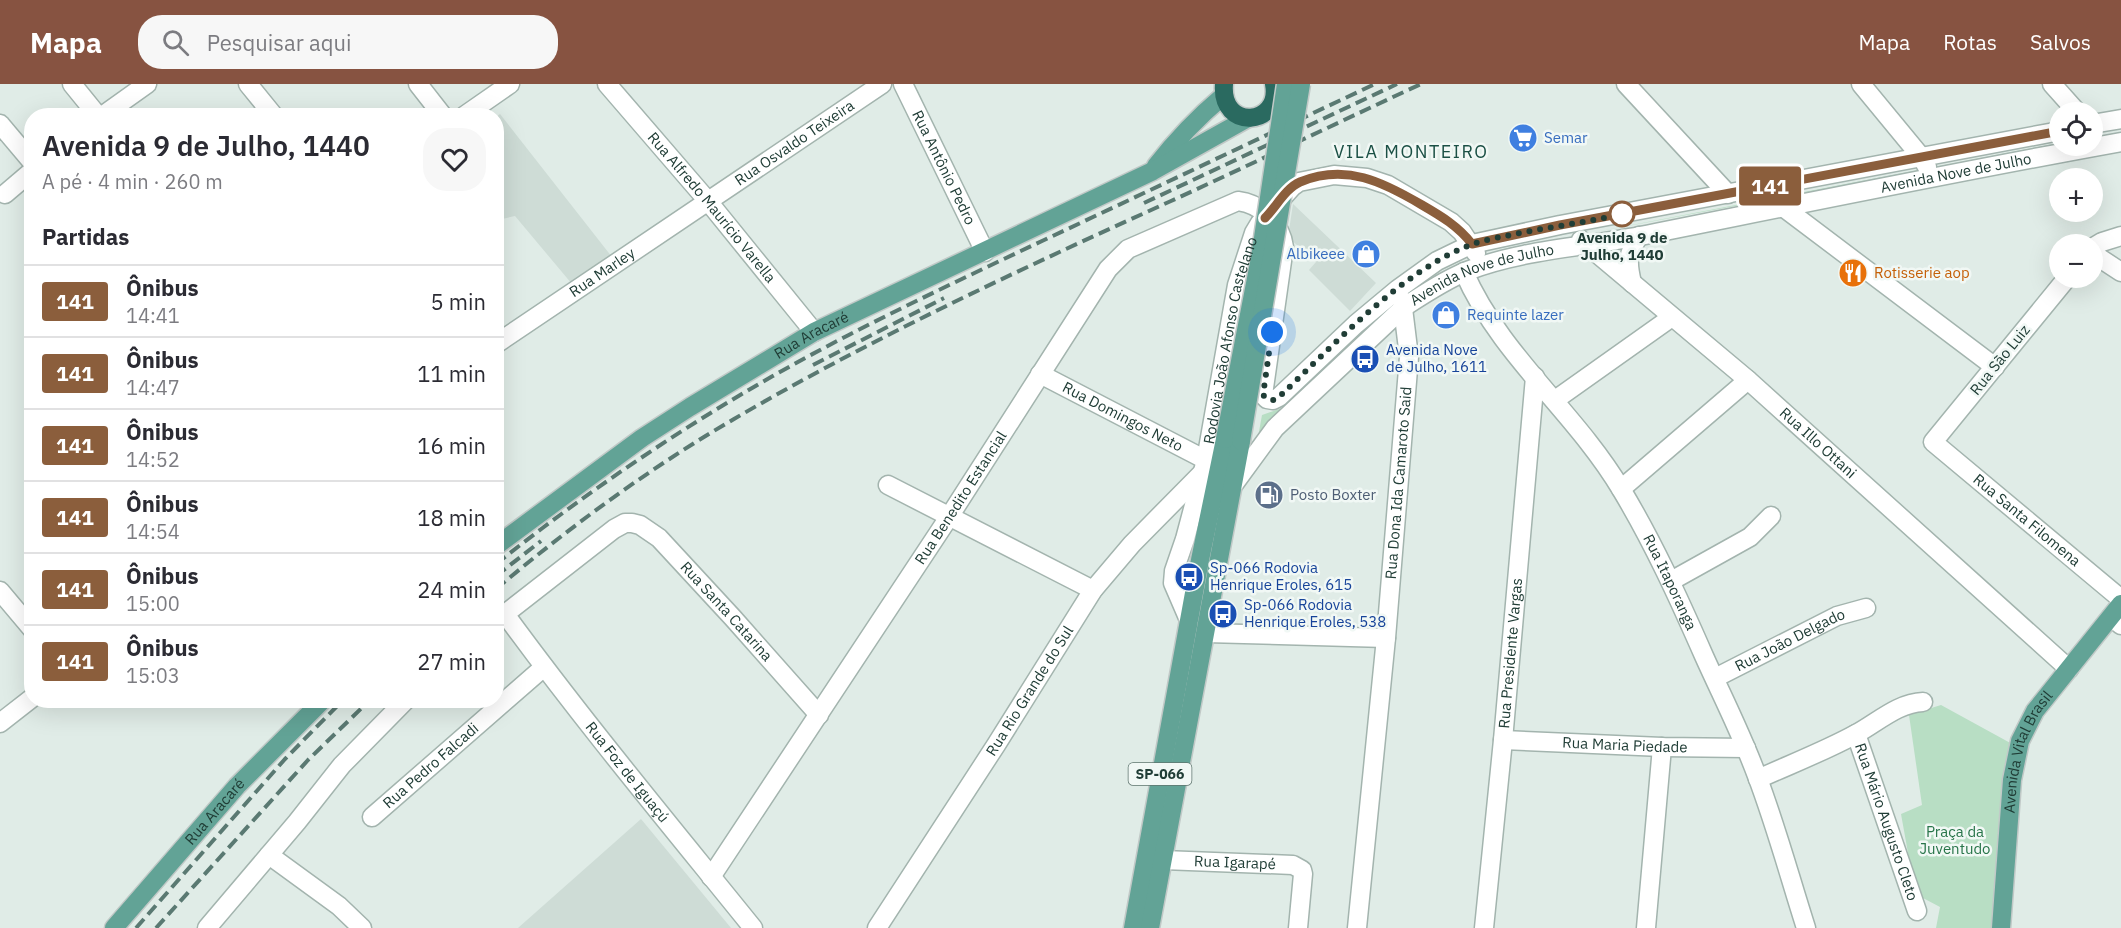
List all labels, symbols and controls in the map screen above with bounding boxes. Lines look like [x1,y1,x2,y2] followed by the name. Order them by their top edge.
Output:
[138,15,558,69] search box
[30,24,102,61] text: Mapa
[159,26,192,59] icon: search
[207,28,352,57] text: Pesquisar aqui
[1859,28,1910,56] text: Mapa
[1943,28,1997,56] text: Rotas
[2030,28,2091,56] text: Salvos
[731,95,858,189] street label: Rua Osvaldo Teixeira
[2049,102,2103,288] map controls
[2049,102,2103,156] button: locate
[908,107,980,228] street label: Rua Antônio Pedro
[1507,122,1539,154] supermarket icon: Semar
[42,127,370,164] text: Avenida 9 de Julho, 1440
[423,128,486,191] button: heart
[644,128,780,287] street label: Rua Alfredo Maurício Varella
[1544,128,1588,147] place label: Semar
[1334,140,1488,163] district label: VILA MONTEIRO
[1879,149,2033,197] street label: Avenida Nove de Julho
[1736,166,1804,206] line badge: 141
[42,168,223,195] text: A pé · 4 min · 260 m
[2049,168,2103,222] button: +
[1751,172,1789,200] text: 141
[1609,201,1635,227] marker: Avenida 9 de Julho, 1440
[42,222,129,251] text: Partidas
[1577,228,1667,264] place label: Avenida 9 de Julho, 1440
[1199,234,1261,445] street label: Rodovia João Afonso Castelano
[2049,234,2103,288] button: −
[1350,238,1382,270] shop icon: Albikeee
[1406,240,1555,310] street label: Avenida Nove de Julho
[565,243,639,301] street label: Rua Marley
[1286,244,1345,263] place label: Albikeee
[1837,257,1869,289] restaurant icon: Rotisserie aop
[1874,263,1970,282] place label: Rotisserie aop
[126,273,199,302] text: Ônibus
[56,287,94,315] text: 141
[430,287,486,316] text: 5 min
[1430,299,1462,331] shop icon: Requinte lazer
[126,302,180,329] text: 14:41
[1467,305,1564,324] place label: Requinte lazer
[771,307,852,363] street label: Rua Aracaré
[1257,317,1287,347] your location
[1966,321,2034,399] street label: Rua São Luiz
[1386,340,1487,376] place label: Avenida Nove de Julho, 1611
[1349,343,1381,375] bus stop icon: Avenida Nove de Julho, 1611
[126,345,199,374] text: Ônibus
[56,359,94,387] text: 141
[417,359,486,388] text: 11 min
[126,374,180,401] text: 14:47
[1059,377,1186,455] street label: Rua Domingos Neto
[1381,386,1416,580] street label: Rua Dona Ida Camaroto Said
[1776,403,1861,482] street label: Rua Illo Ottani
[126,417,199,446] text: Ônibus
[910,427,1011,568] street label: Rua Benedito Estancial
[56,431,94,459] text: 141
[417,431,486,460] text: 16 min
[126,446,180,473] text: 14:52
[1969,470,2085,570] street label: Rua Santa Filomena
[1253,479,1285,511] fuel station icon: Posto Boxter
[1290,485,1377,504] place label: Posto Boxter
[126,489,199,518] text: Ônibus
[56,503,94,531] text: 141
[417,503,486,532] text: 18 min
[126,518,180,545] text: 14:54
[1639,531,1701,633] street label: Rua Itaporanga
[676,557,777,665] street label: Rua Santa Catarina
[1210,558,1352,594] place label: Sp-066 Rodovia Henrique Eroles, 615
[126,561,199,590] text: Ônibus
[1173,561,1205,593] bus stop icon: Sp-066 Rodovia Henrique Eroles, 615
[56,575,94,603] text: 141
[417,575,486,604] text: 24 min
[1494,577,1526,729] street label: Rua Presidente Vargas
[126,590,180,617] text: 15:00
[1244,595,1386,631] place label: Sp-066 Rodovia Henrique Eroles, 538
[1207,598,1239,630] bus stop icon: Sp-066 Rodovia Henrique Eroles, 538
[1731,604,1847,675] street label: Rua João Delgado
[981,622,1077,759] street label: Rua Rio Grande do Sul
[126,633,199,662] text: Ônibus
[56,647,94,675] text: 141
[417,647,486,676] text: 27 min
[126,662,180,689] text: 15:03
[2000,687,2056,814] street label: Avenida Vital Brasil
[582,718,674,826] street label: Rua Foz de Iguaçú
[379,719,482,812] street label: Rua Pedro Falcadi
[1562,733,1688,756] street label: Rua Maria Piedade
[1851,740,1923,903] street label: Rua Mário Augusto Cleto
[1128,763,1192,785] road number: SP-066
[180,774,248,848] street label: Rua Aracaré
[1919,822,1991,858] park label: Praça da Juventudo
[1194,851,1276,873] street label: Rua Igarapé

